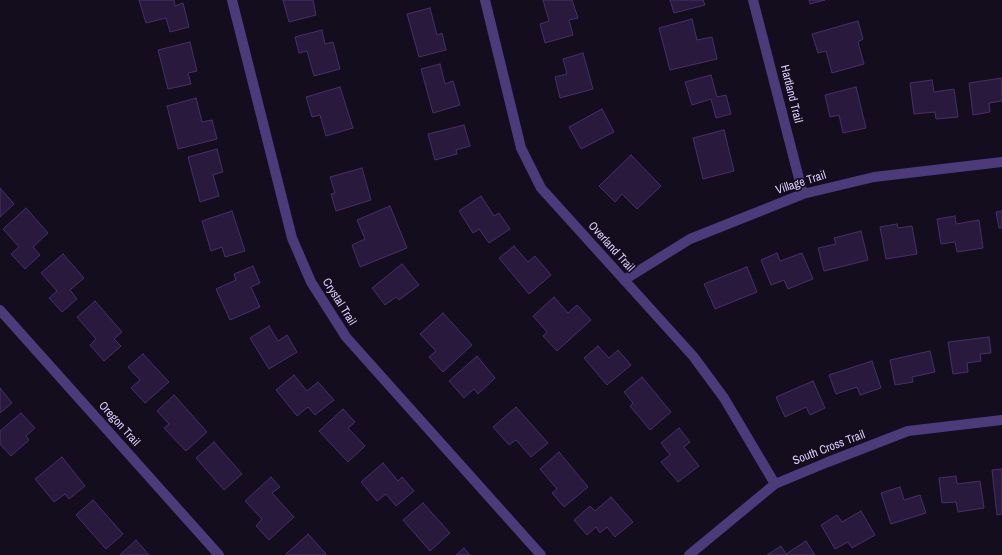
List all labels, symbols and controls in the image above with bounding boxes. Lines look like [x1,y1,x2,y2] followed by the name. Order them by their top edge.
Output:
[777,64,805,124] street label: Hartland Trail
[774,168,828,198] street label: Village Trail
[585,219,637,275] street label: Overland Trail
[319,276,359,328] street label: Crystal Trail
[95,399,143,449] street label: Oregon Trail
[791,428,867,468] street label: South Cross Trail

